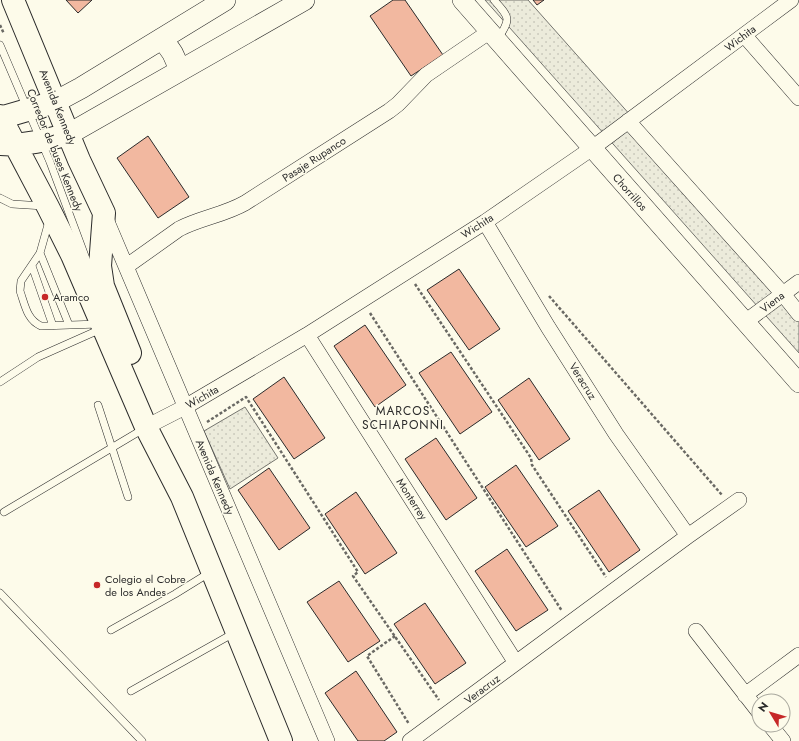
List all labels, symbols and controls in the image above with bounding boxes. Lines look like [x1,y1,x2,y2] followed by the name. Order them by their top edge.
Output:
[721,21,759,55] street label: Wichita
[36,67,81,147] street label: Avenida Kennedy
[23,86,87,214] street label: Corredor de buses Kennedy
[279,132,349,186] street label: Pasaje Rupanco
[609,170,651,215] street label: Chorrillos
[458,210,496,242] street label: Wichita
[756,288,788,316] street label: Viena
[53,289,89,305] place label: Aramco
[40,292,50,302] marker: Aramco
[565,359,601,403] street label: Veracruz
[183,381,221,413] street label: Wichita
[362,402,444,434] district label: MARCOS SCHIAPONNI
[192,437,238,517] street label: Avenida Kennedy
[393,475,432,523] street label: Monterrey
[105,571,186,600] place label: Colegio el Cobre de los Andes
[92,580,102,590] marker: Colegio el Cobre de los Andes
[461,670,503,708] street label: Veracruz
[751,693,791,733] north arrow
[754,698,772,715] text: N

